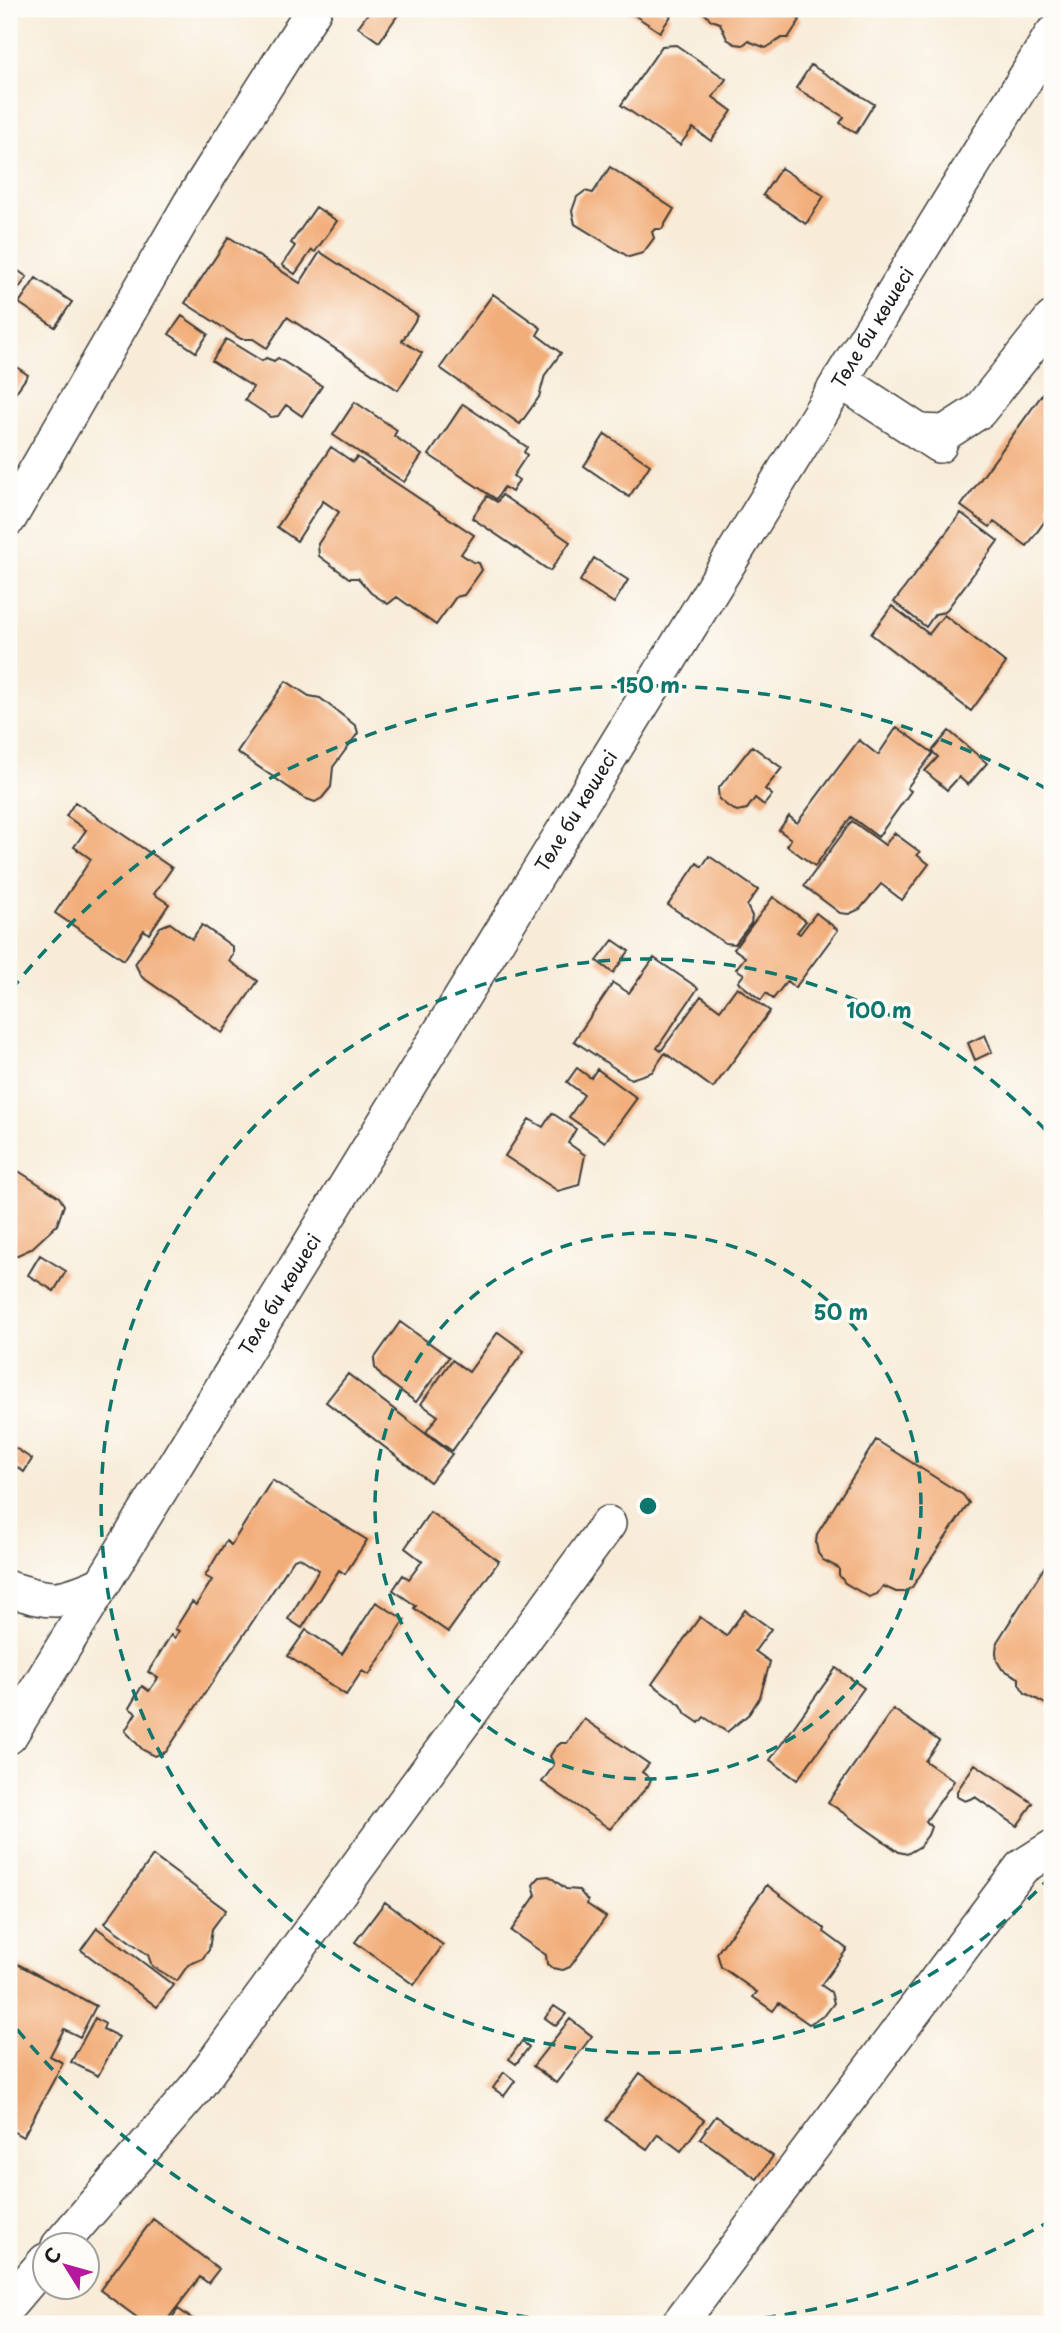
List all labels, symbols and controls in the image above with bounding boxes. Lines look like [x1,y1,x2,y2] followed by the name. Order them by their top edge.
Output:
[824,261,920,393] street label: Төле би көшесі
[616,668,680,700] text: 150 m
[527,744,623,877] street label: Төле би көшесі
[846,993,912,1025] text: 100 m
[231,1228,327,1360] street label: Төле би көшесі
[814,1295,868,1327] text: 50 m
[636,1494,660,1518] centre of rings
[32,2232,102,2302] north arrow
[36,2241,67,2269] text: С

